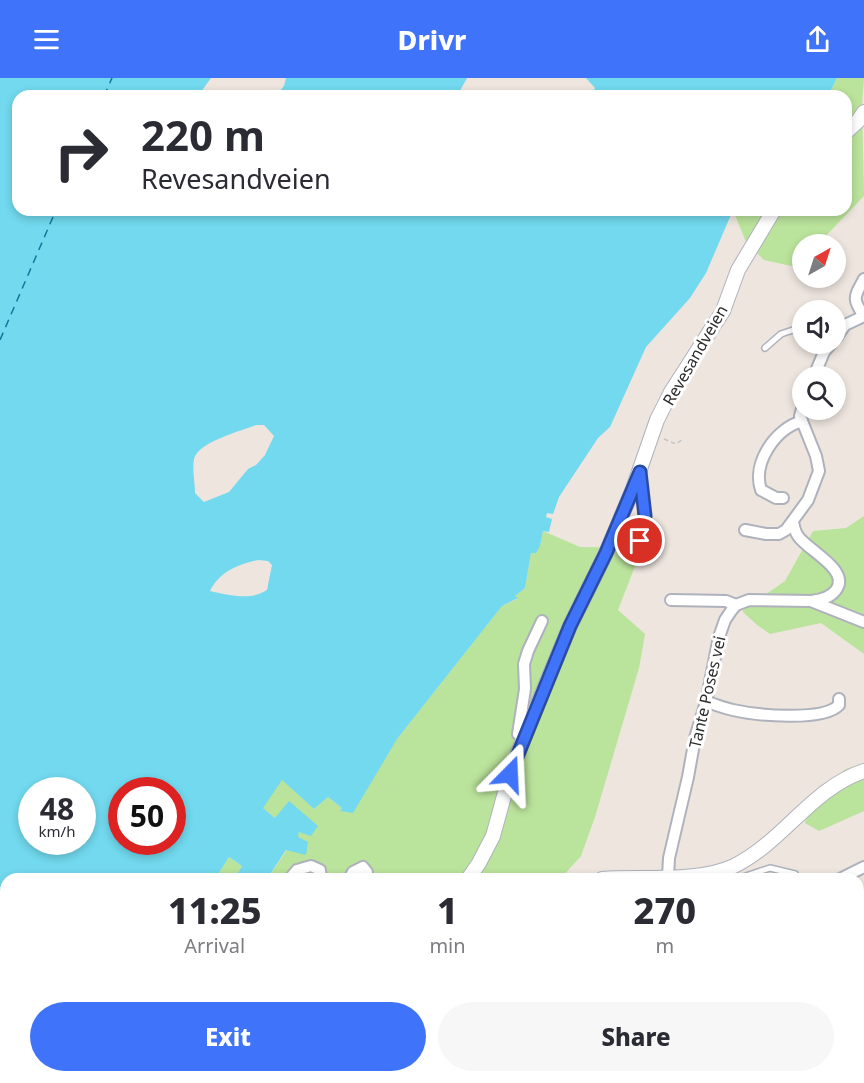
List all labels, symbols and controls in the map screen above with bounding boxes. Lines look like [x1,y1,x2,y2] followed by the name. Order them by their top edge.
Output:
[398,21,466,58] text: Drivr
[30,23,63,56] icon: menu
[801,23,834,56] icon: share
[141,106,265,163] text: 220 m
[42,114,120,192] icon: right
[141,160,331,197] text: Revesandveien
[792,234,846,288] north arrow
[792,234,846,420] map controls
[792,300,846,354] button: sound
[657,301,733,409] street label: Revesandveien
[792,366,846,420] button: search
[614,515,665,566] pin
[623,524,656,557] icon: arrive
[683,634,731,750] street label: Tante Poses vei
[478,742,542,806] position arrow
[108,777,186,855] speed limit sign: 50
[40,788,74,829] text: 48
[39,821,75,841] text: km/h
[168,886,261,935] text: 11:25
[437,886,458,935] text: 1
[634,886,696,935] text: 270
[184,932,245,959] text: Arrival
[429,932,466,959] text: min
[655,932,674,959] text: m
[30,1002,426,1071] button: Exit
[438,1002,834,1071] button: Share

